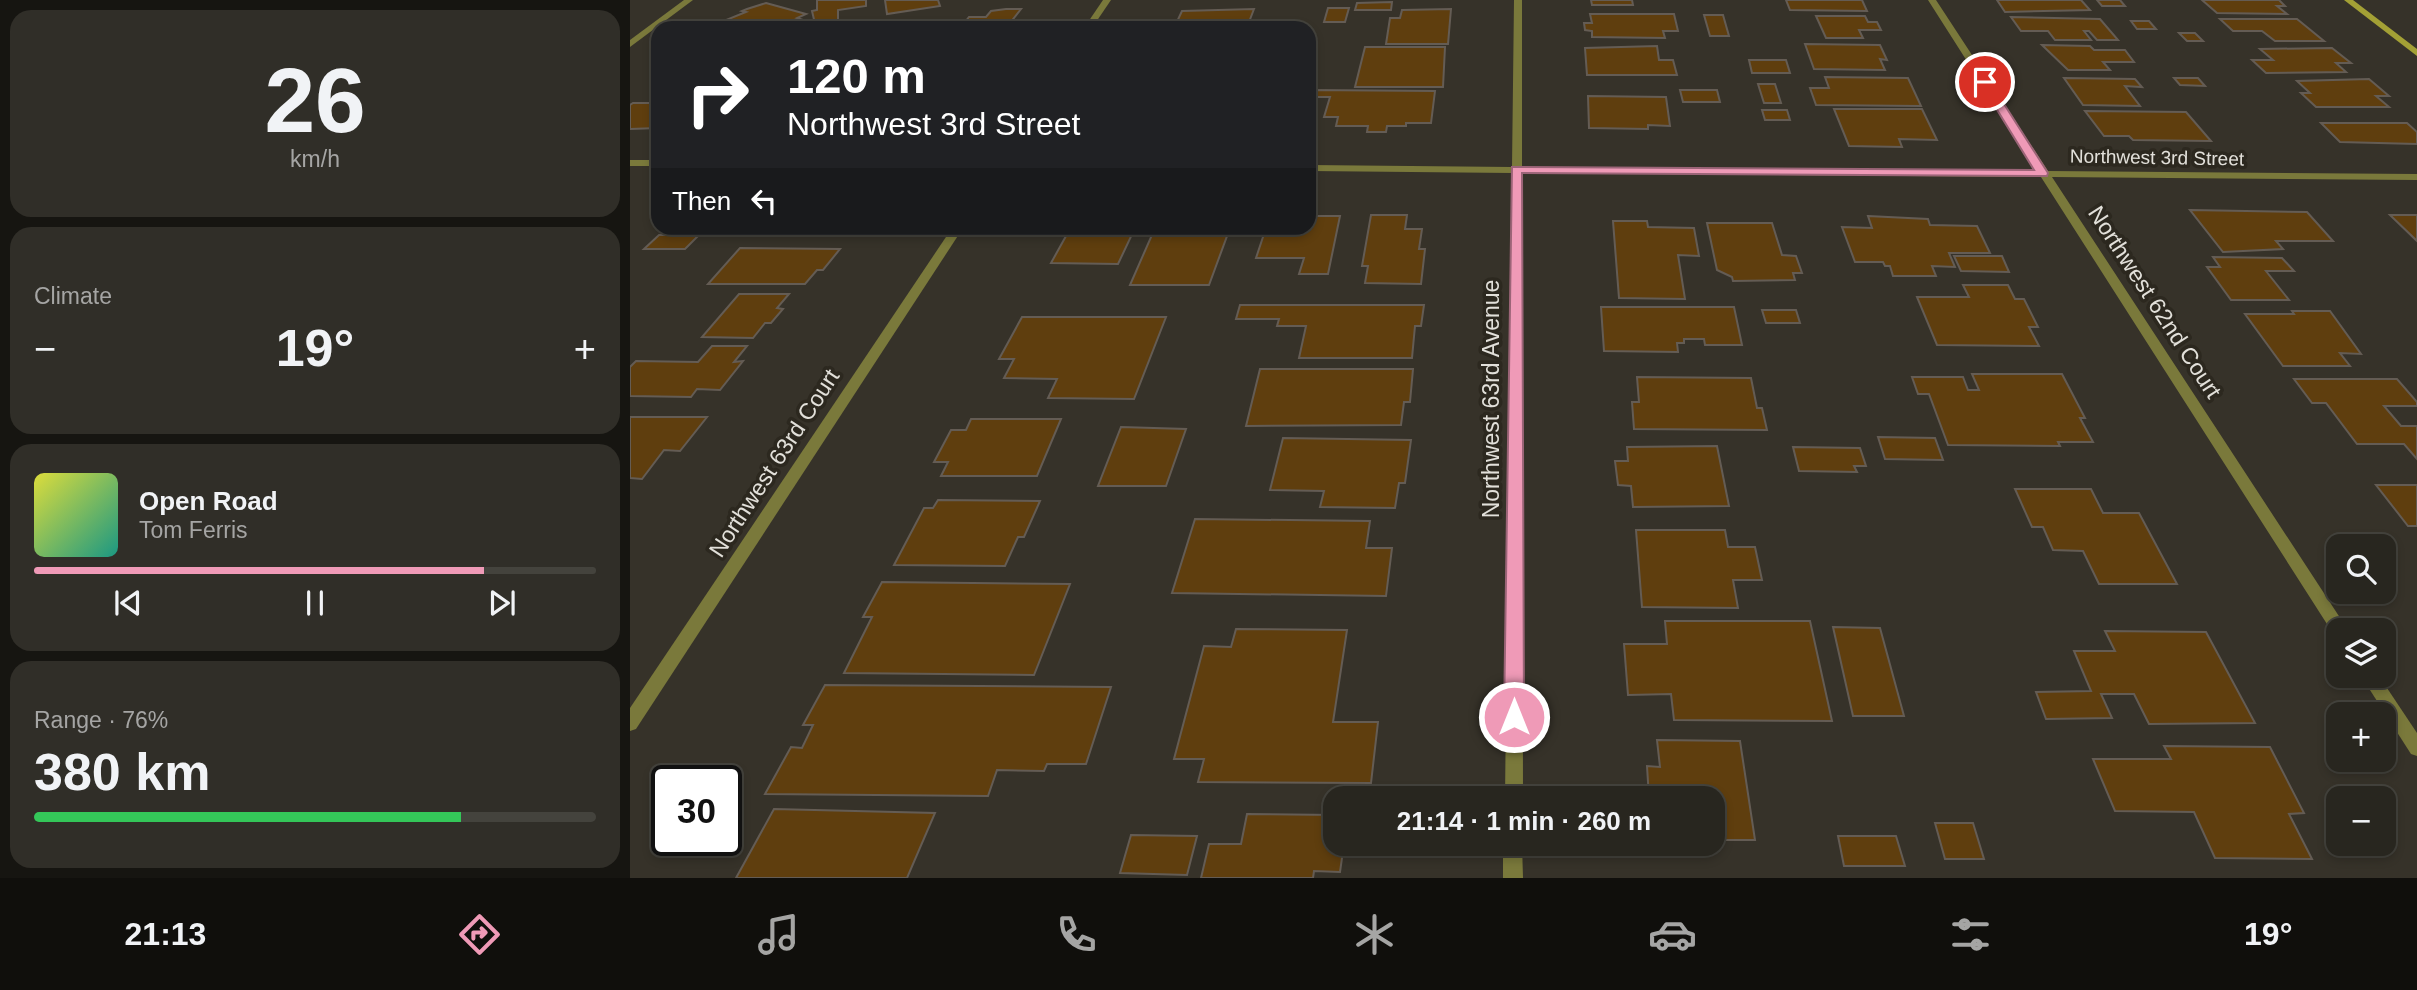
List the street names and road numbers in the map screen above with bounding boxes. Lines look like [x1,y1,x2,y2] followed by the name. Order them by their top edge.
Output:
[2070,145,2245,170] street label: Northwest 3rd Street
[2083,201,2227,403] street label: Northwest 62nd Court
[1478,280,1504,518] street label: Northwest 63rd Avenue
[704,364,845,562] street label: Northwest 63rd Court

